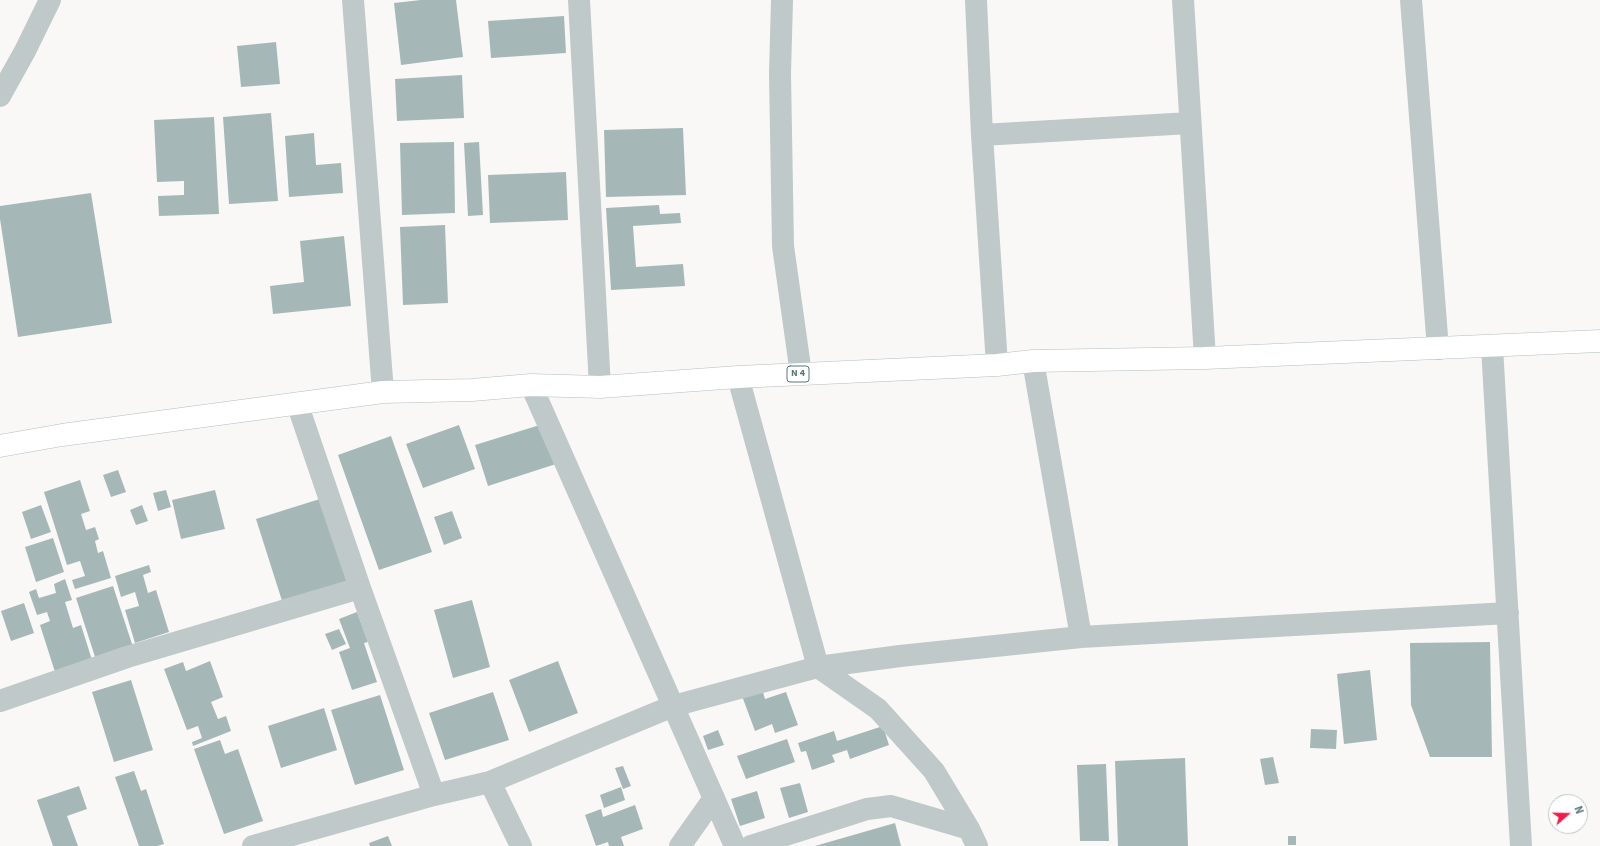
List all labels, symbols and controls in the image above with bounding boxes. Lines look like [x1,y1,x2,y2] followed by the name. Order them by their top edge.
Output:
[787,366,809,382] road number: N 4
[1548,794,1588,834] north arrow
[1571,804,1587,816] text: N

